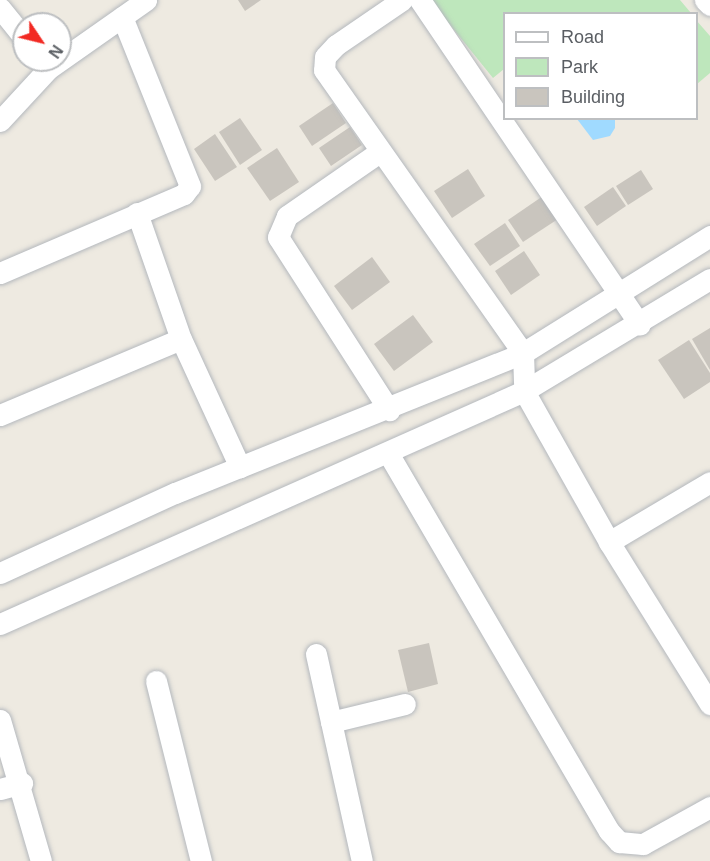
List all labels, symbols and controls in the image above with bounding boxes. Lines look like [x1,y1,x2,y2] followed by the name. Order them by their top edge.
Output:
[12,12,72,72] north arrow
[503,12,698,120] legend
[561,27,604,47] text: Road
[45,42,66,61] text: N
[561,57,598,77] text: Park
[561,87,625,107] text: Building

